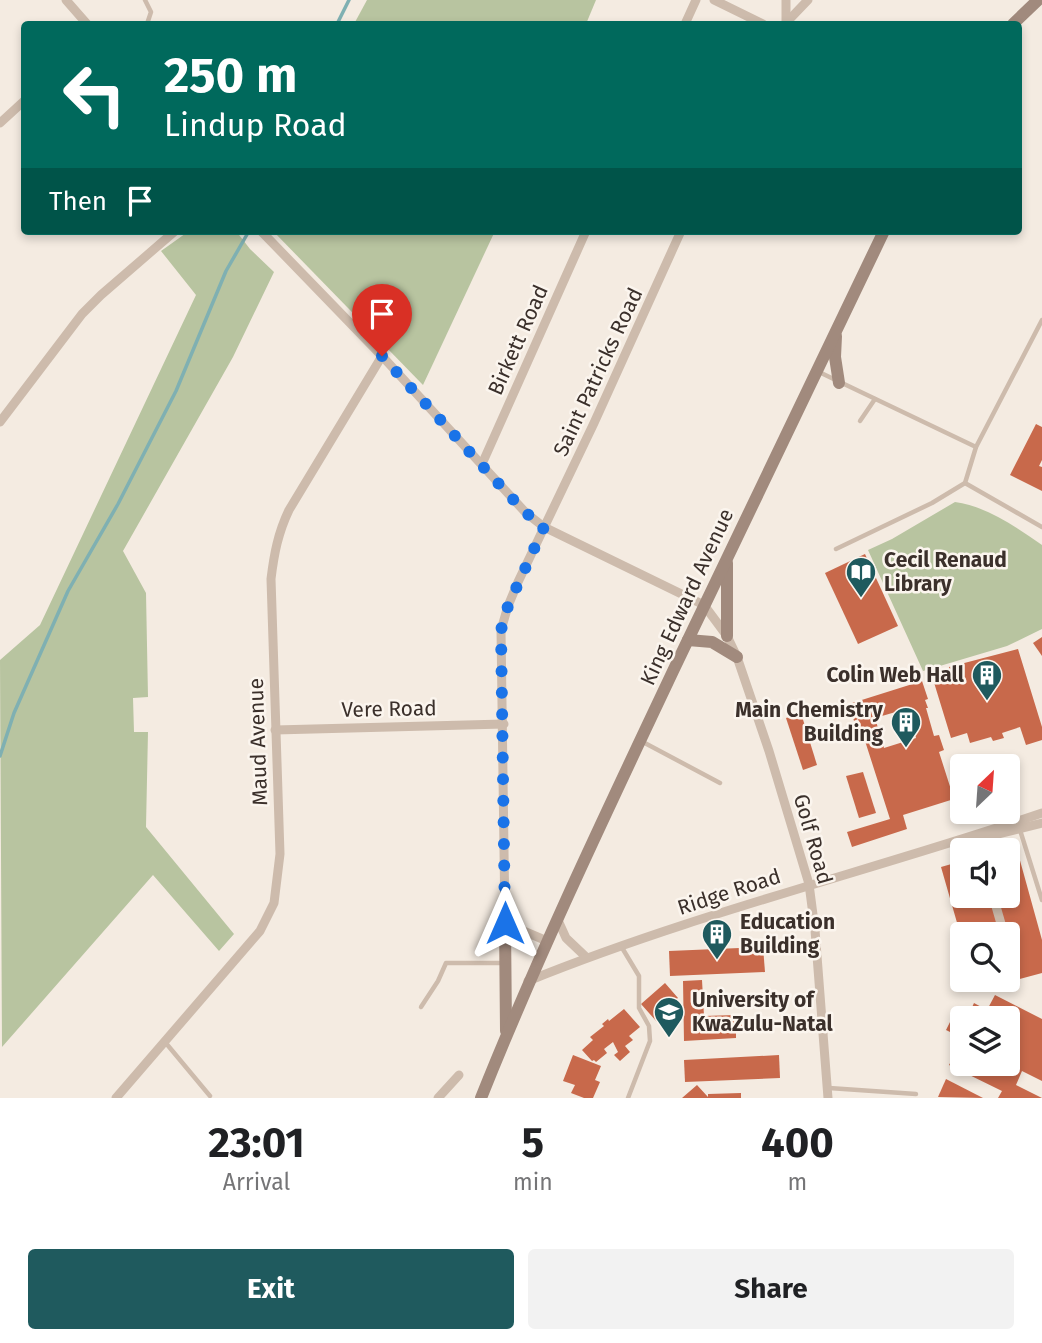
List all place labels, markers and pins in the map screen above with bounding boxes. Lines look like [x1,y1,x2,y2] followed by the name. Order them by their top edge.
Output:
[352,284,412,356] pin
[884,547,1007,597] place label: Cecil Renaud Library
[844,555,878,599] library icon: Cecil Renaud Library
[970,658,1004,702] building icon: Colin Web Hall
[826,662,965,688] place label: Colin Web Hall
[735,697,883,747] place label: Main Chemistry Building
[889,705,923,749] building icon: Main Chemistry Building
[740,909,835,959] place label: Education Building
[700,917,734,961] building icon: Education Building
[692,987,834,1037] place label: University of KwaZulu-Natal
[652,995,686,1039] school or university icon: University of KwaZulu-Natal

